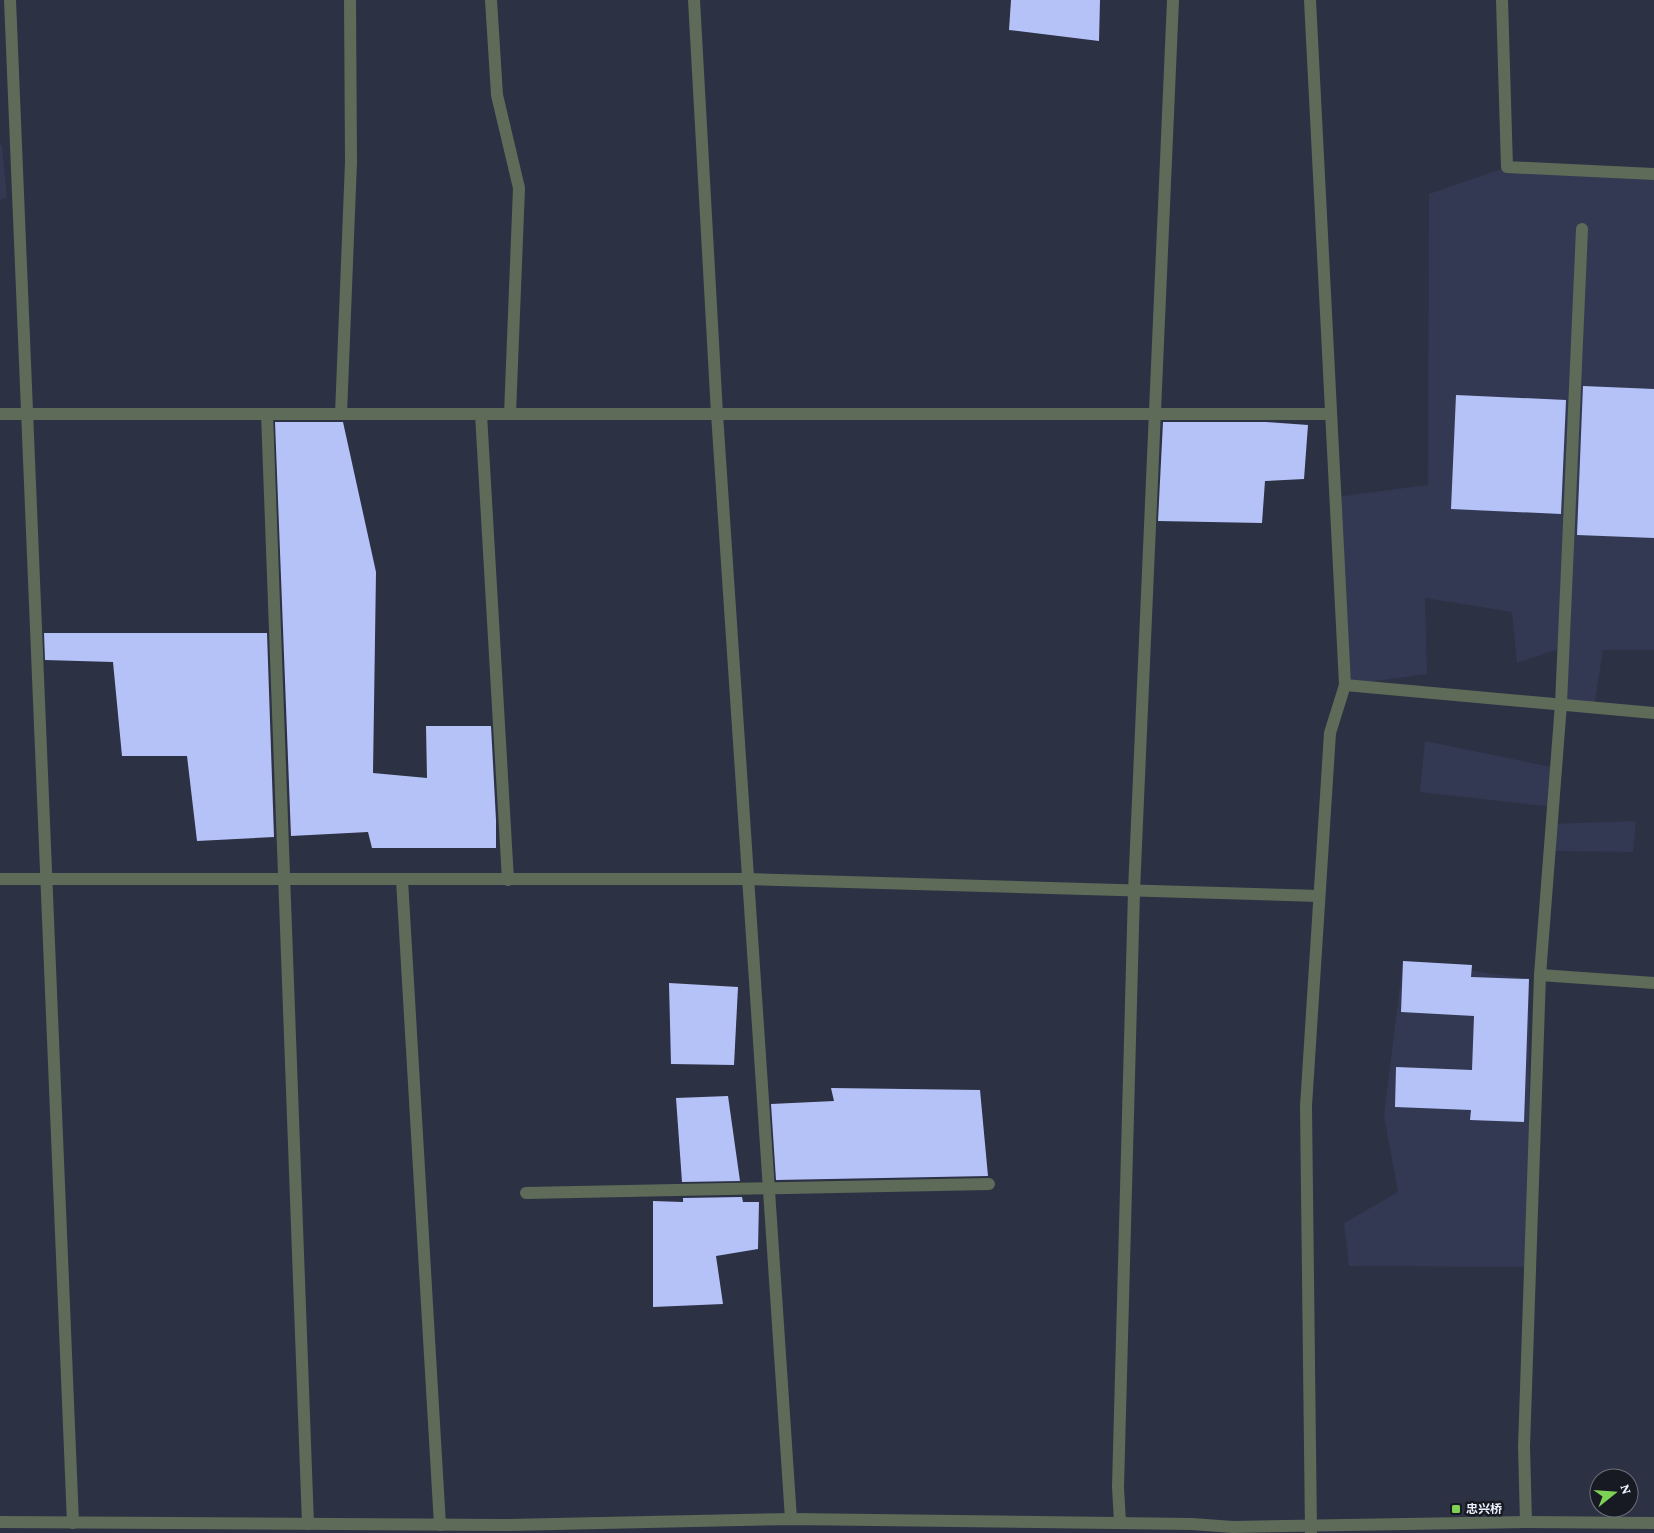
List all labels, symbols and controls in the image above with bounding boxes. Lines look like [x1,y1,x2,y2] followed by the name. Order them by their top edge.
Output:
[1589,1468,1639,1518] north arrow
[1617,1482,1636,1497] text: N
[1466,1502,1502,1516] place label: 忠兴桥
[1450,1503,1462,1515] marker: 忠兴桥

